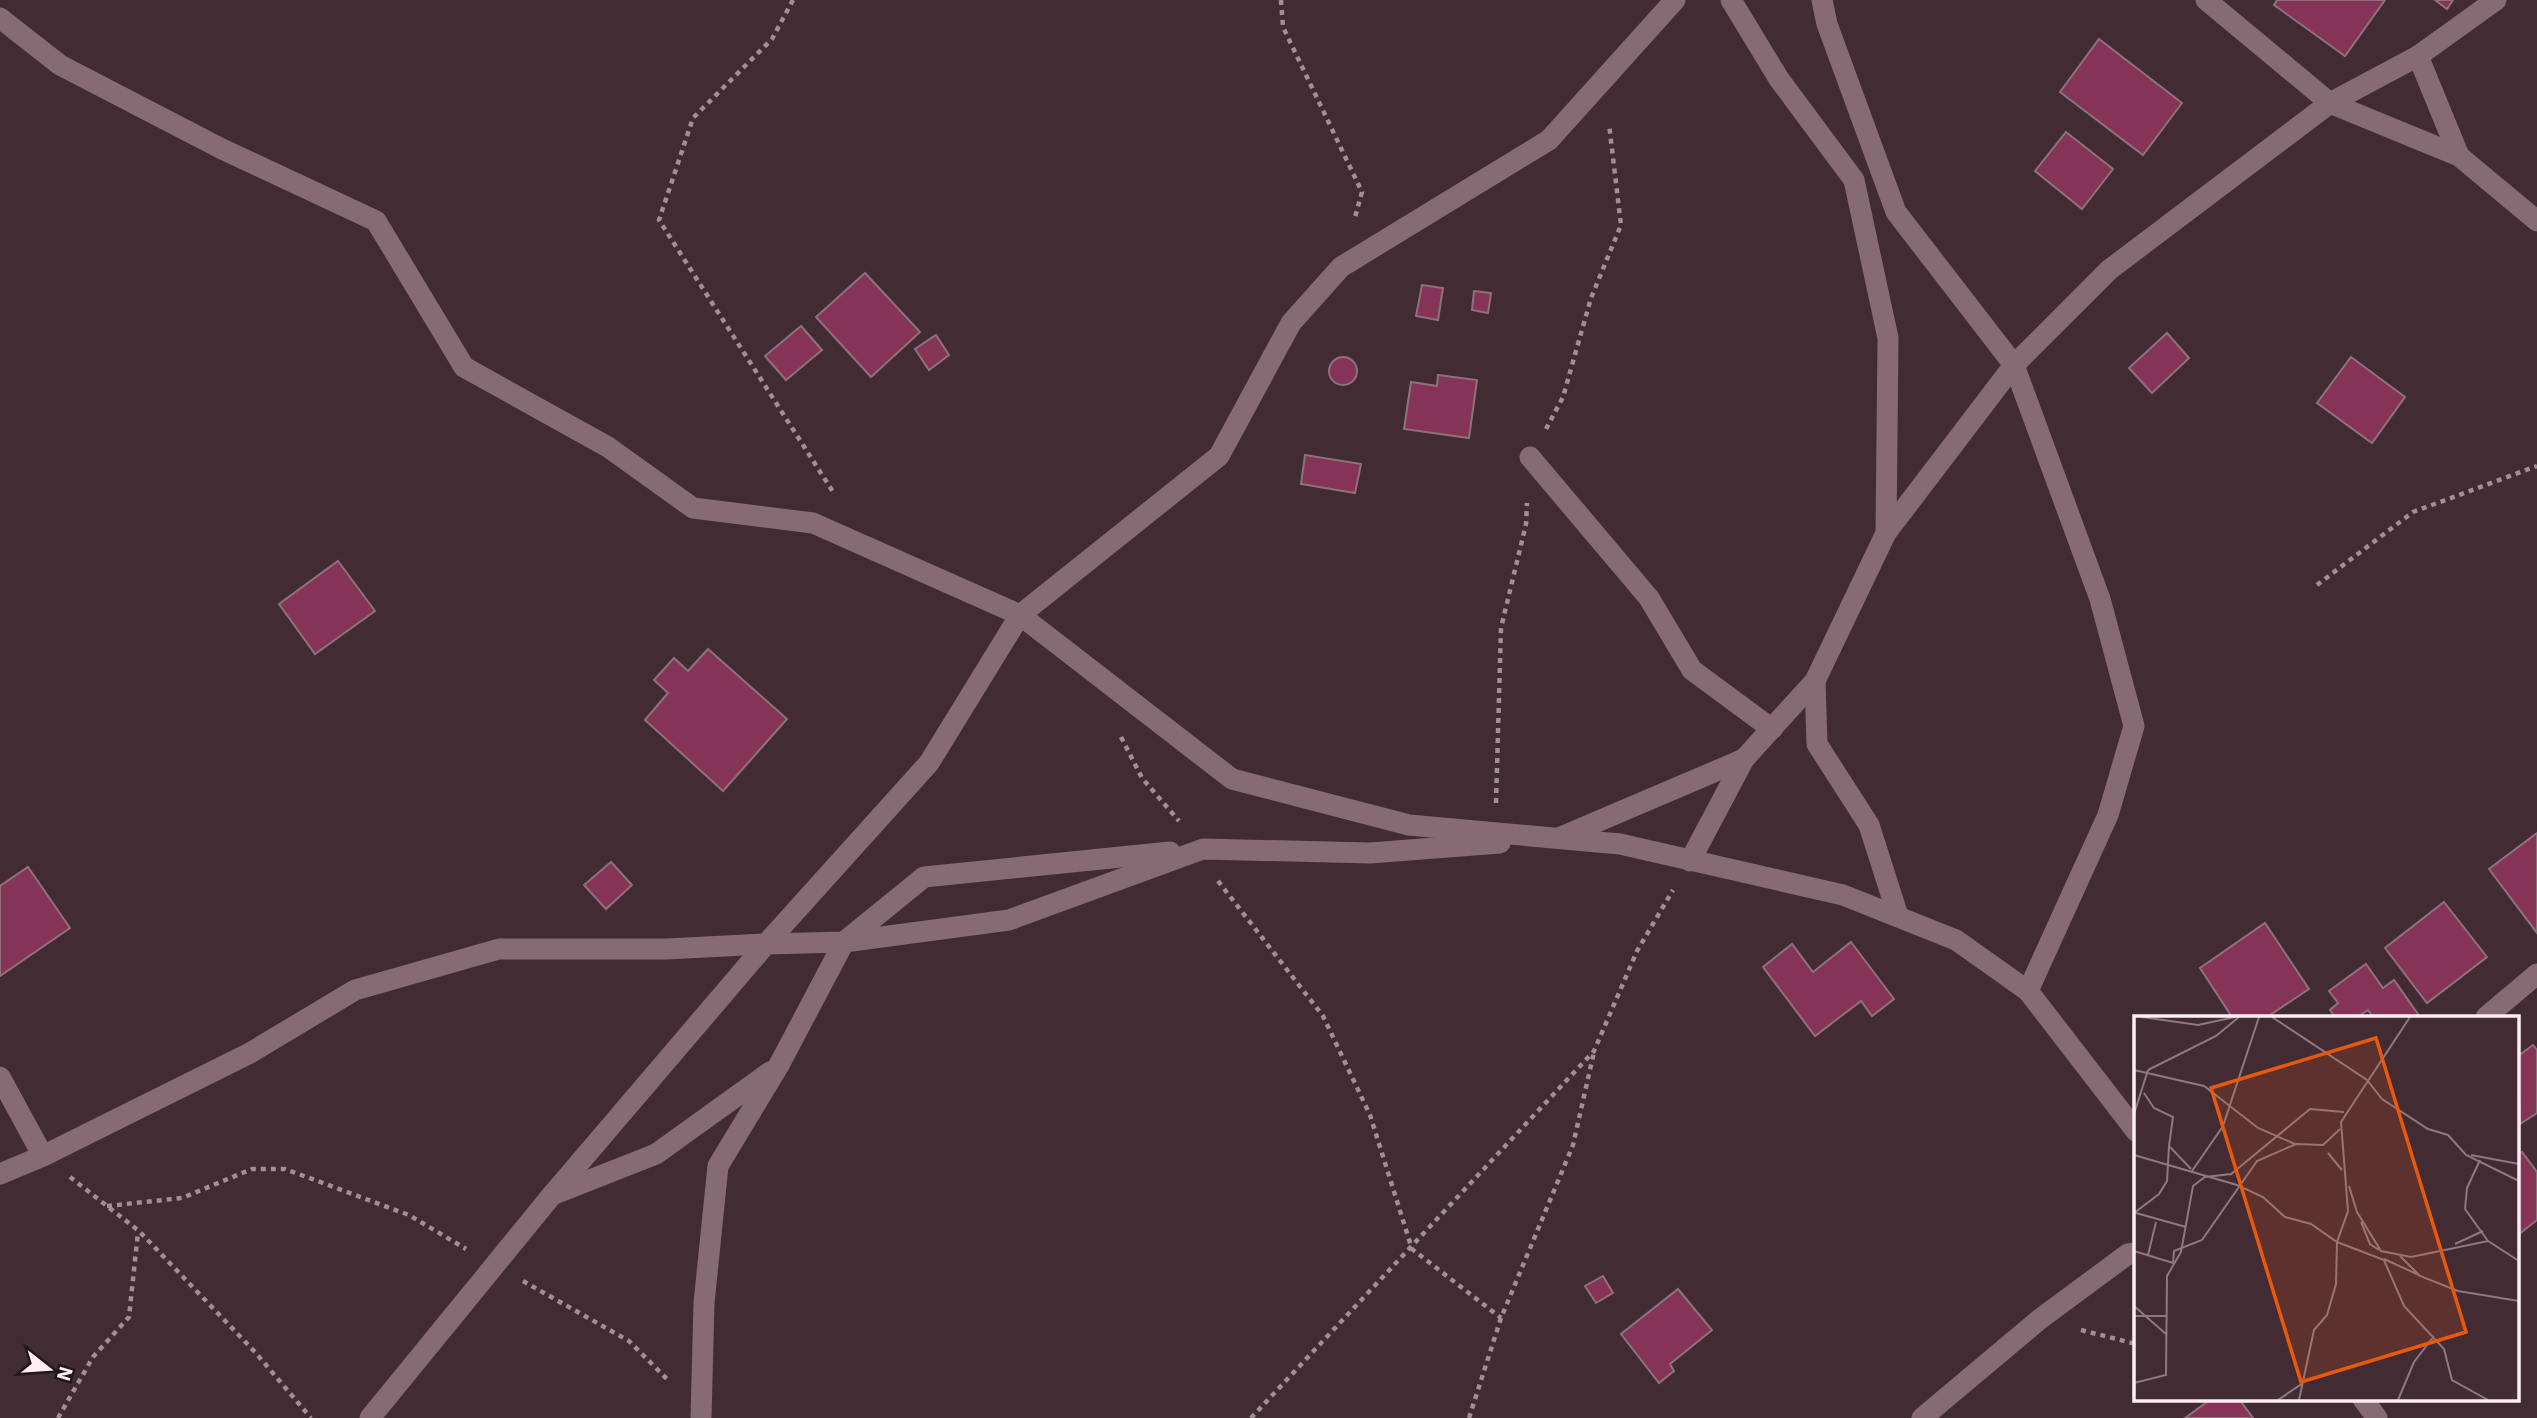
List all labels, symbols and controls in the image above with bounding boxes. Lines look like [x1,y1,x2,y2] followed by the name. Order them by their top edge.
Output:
[2134,1016,2520,1400] inset map
[14,1334,84,1404] north arrow
[52,1364,79,1384] text: N

